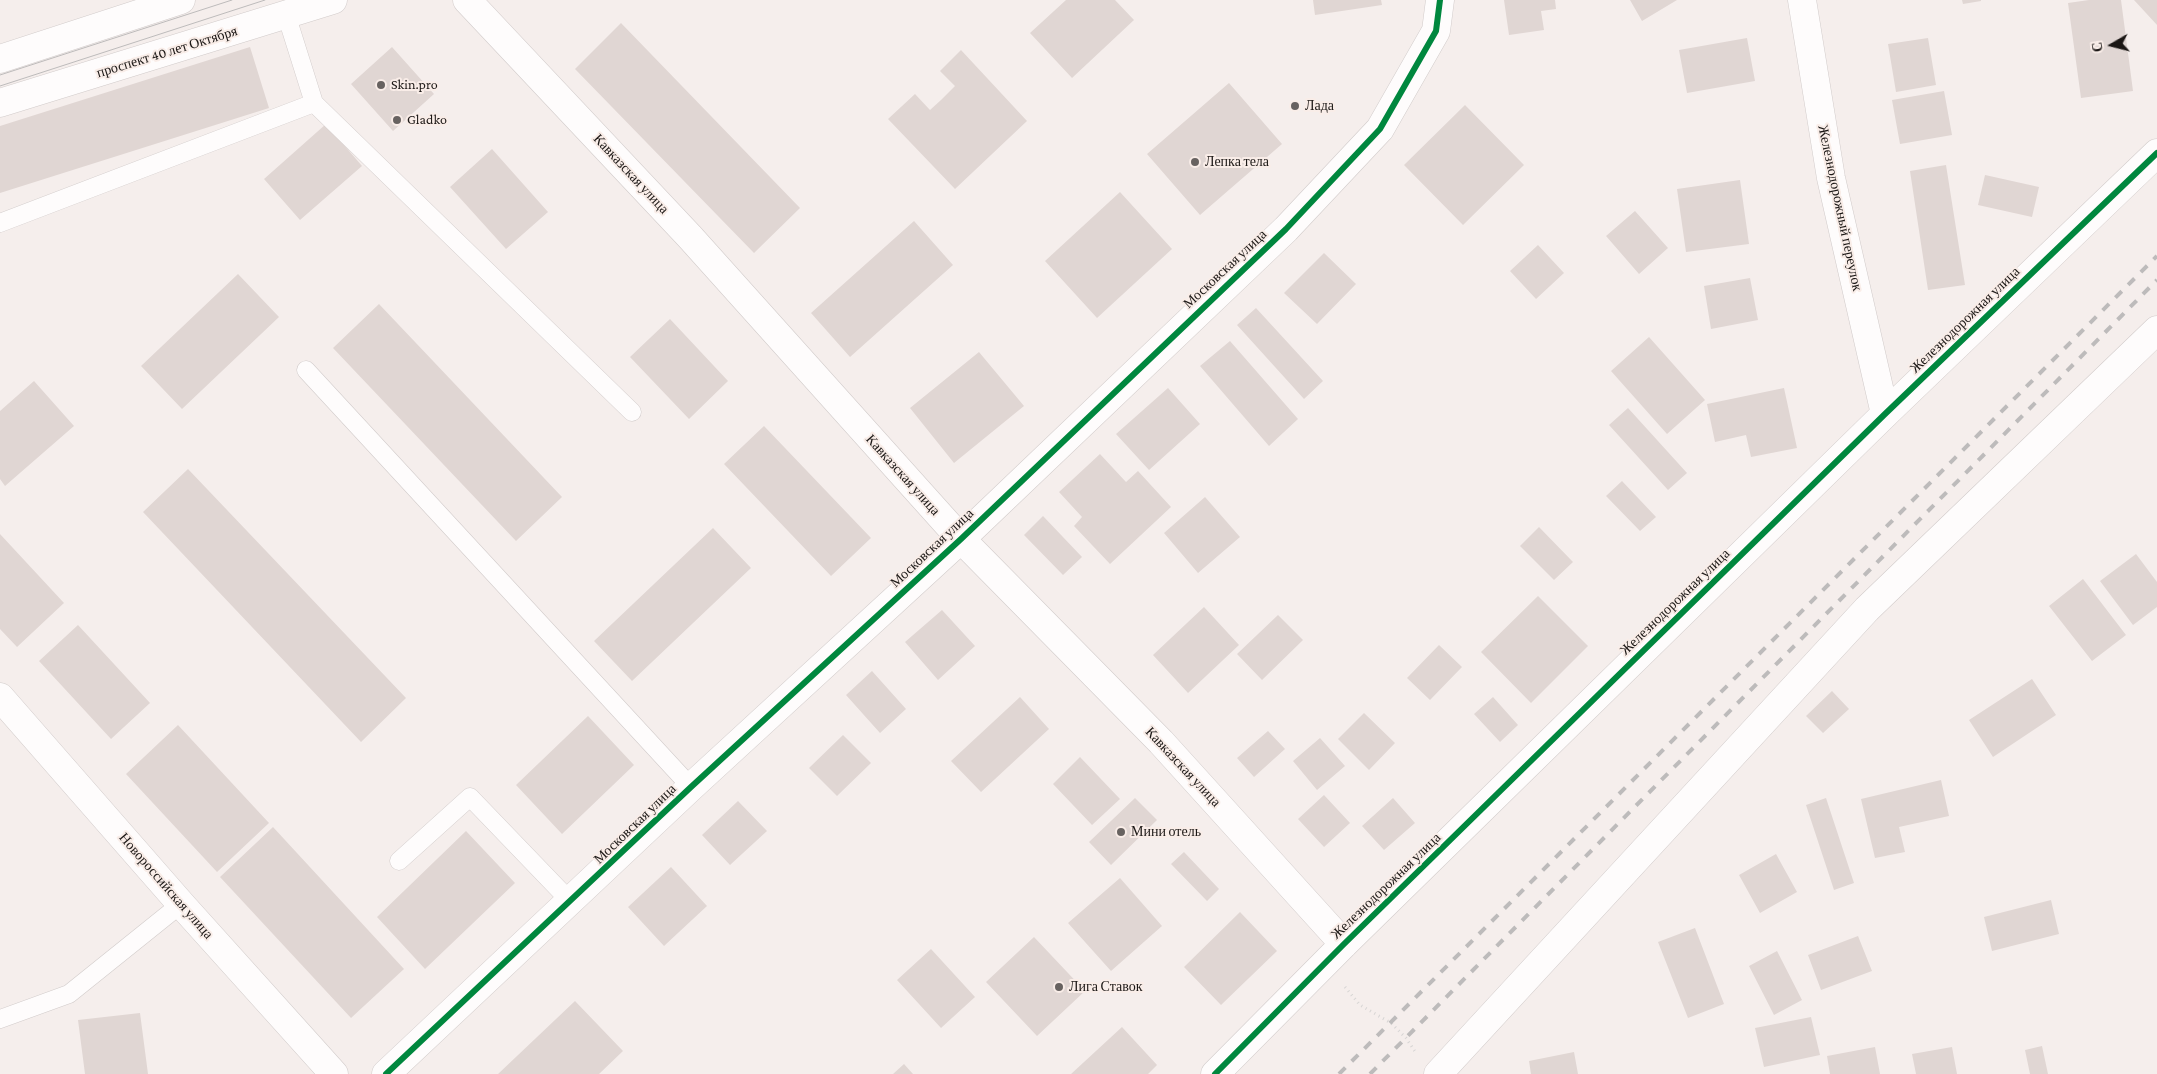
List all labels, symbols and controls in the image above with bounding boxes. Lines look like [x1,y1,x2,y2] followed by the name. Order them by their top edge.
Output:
[2087,20,2137,70] north arrow
[95,23,239,81] street label: проспект 40 лет Октября
[2089,41,2106,53] text: С
[391,77,438,93] place label: Skin.pro
[375,79,387,91] marker: Skin.pro
[1305,98,1334,114] place label: Лада
[1289,100,1301,112] marker: Лада
[407,112,447,128] place label: Gladko
[391,114,403,126] marker: Gladko
[1814,123,1866,293] street label: Железнодорожный переулок
[590,131,672,217] street label: Кавказская улица
[1205,154,1269,170] place label: Лепка тела
[1189,156,1201,168] marker: Лепка тела
[1180,226,1270,312] street label: Московская улица
[1907,263,2023,377] street label: Железнодорожная улица
[862,431,944,519] street label: Кавказская улица
[887,505,977,591] street label: Московская улица
[1617,545,1733,659] street label: Железнодорожная улица
[1142,724,1224,810] street label: Кавказская улица
[590,780,680,868] street label: Московская улица
[1131,824,1201,840] place label: Мини отель
[1115,826,1127,838] marker: Мини отель
[1328,829,1444,943] street label: Железнодорожная улица
[115,830,217,942] street label: Новороссийская улица
[1069,979,1143,995] place label: Лига Ставок
[1053,981,1065,993] marker: Лига Ставок

